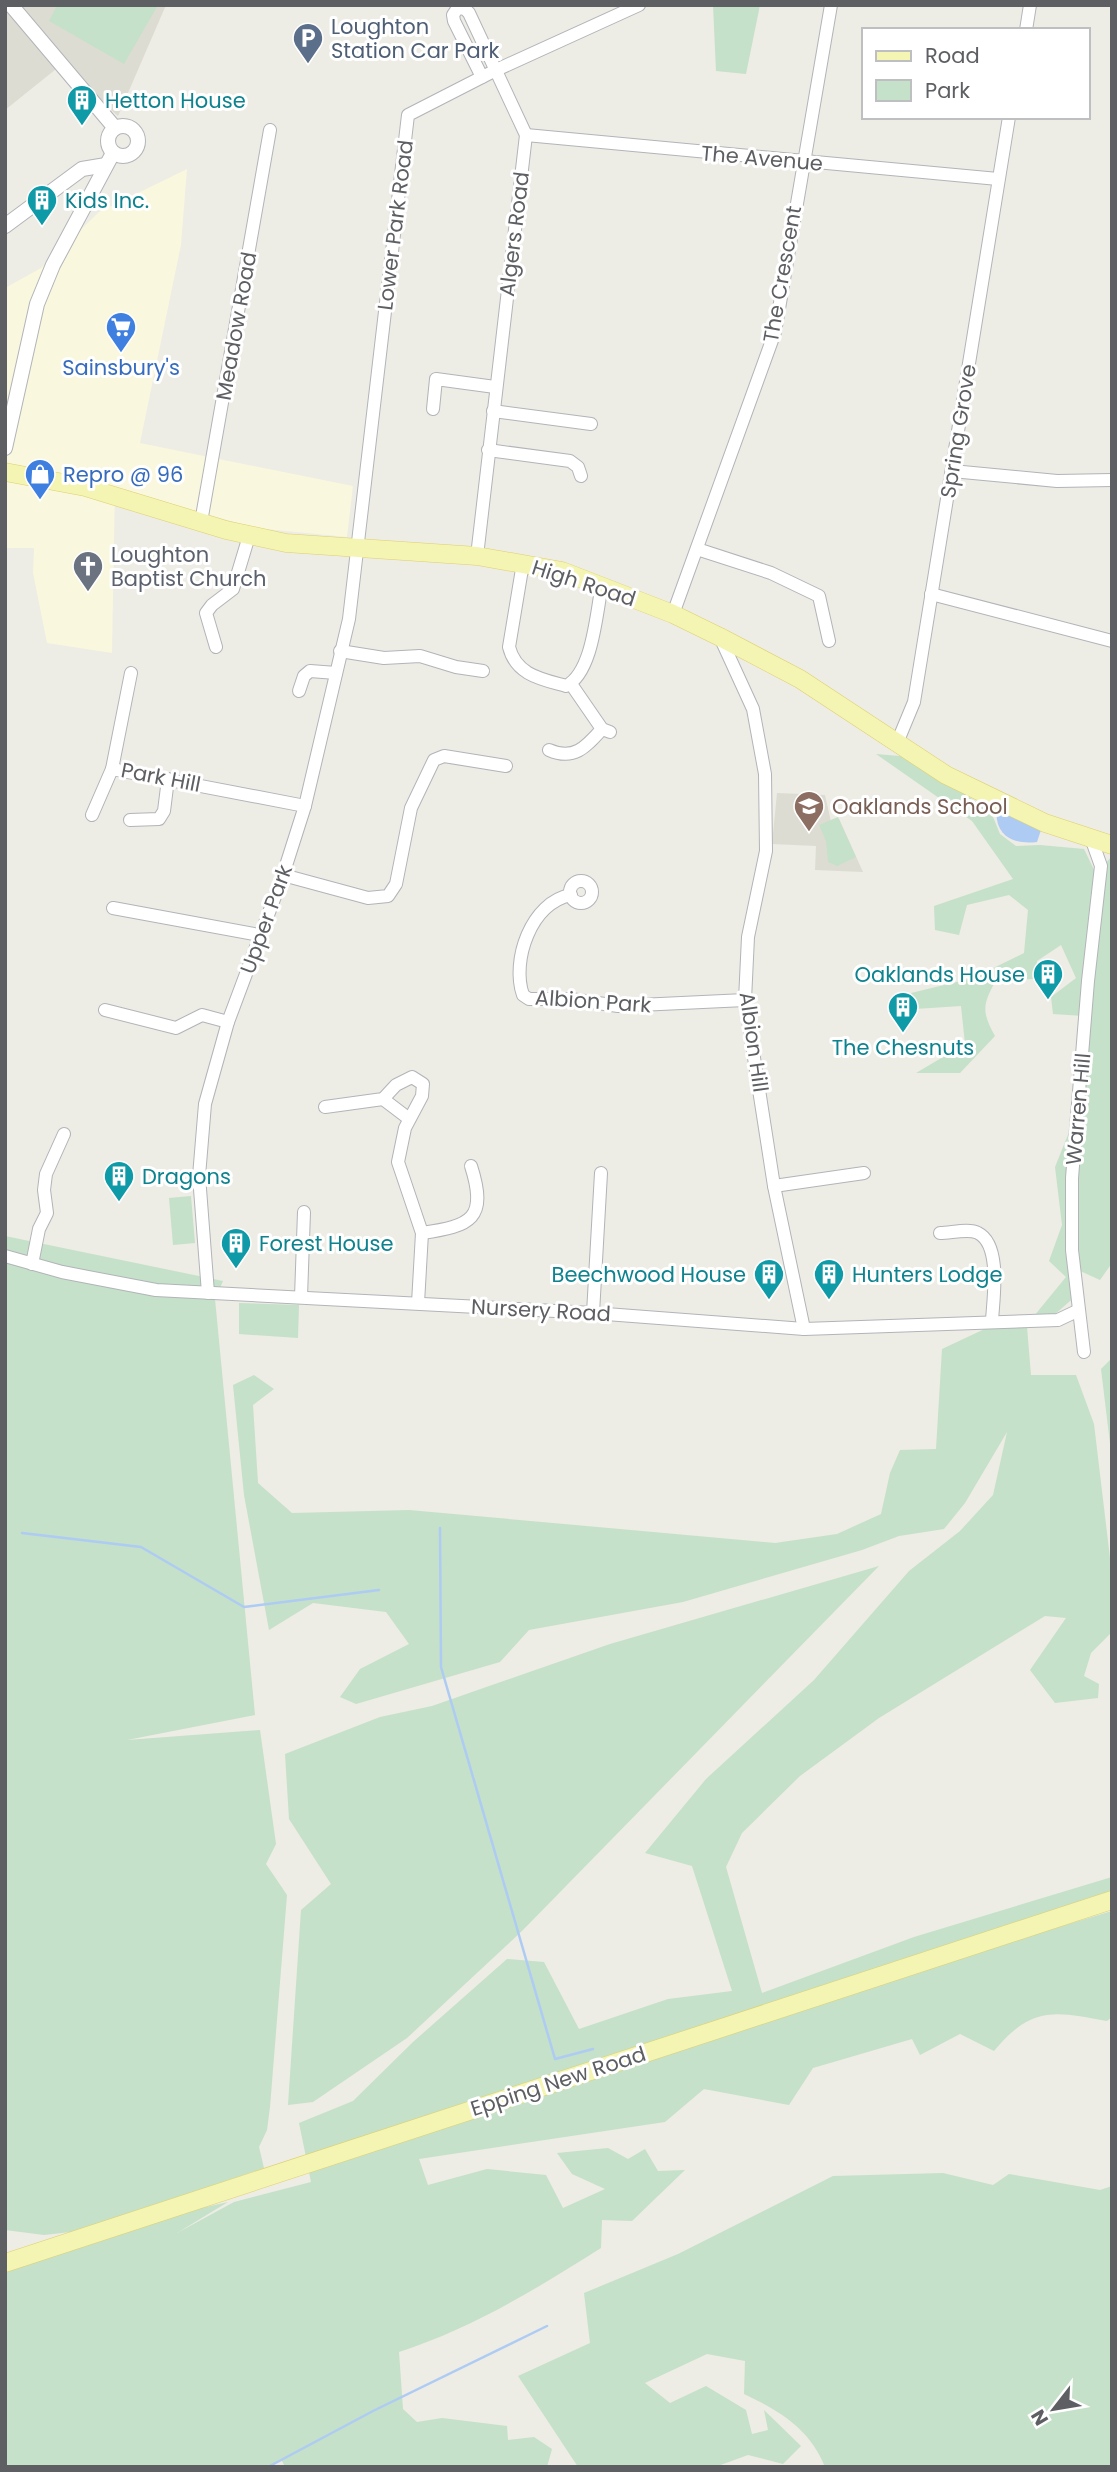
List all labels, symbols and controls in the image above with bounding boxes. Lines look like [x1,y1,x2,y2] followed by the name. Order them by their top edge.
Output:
[331,12,499,65] place label: Loughton Station Car Park
[291,21,325,65] parking icon: Loughton Station Car Park
[862,28,1089,119] legend
[925,41,980,70] text: Road
[925,76,970,105] text: Park
[65,83,99,127] building icon: Hetton House
[105,86,246,115] place label: Hetton House
[370,138,420,312] street label: Lower Park Road
[700,138,824,178] street label: The Avenue
[492,170,536,298] street label: Algers Road
[25,183,59,227] building icon: Kids Inc.
[65,186,149,215] place label: Kids Inc.
[756,203,808,345] street label: The Crescent
[209,249,263,403] street label: Meadow Road
[104,310,138,354] supermarket icon: Sainsbury's
[62,353,180,382] place label: Sainsbury's
[933,362,983,500] street label: Spring Grove
[23,457,57,501] shop icon: Repro @ 96
[63,460,183,489] place label: Repro @ 96
[111,540,266,593] place label: Loughton Baptist Church
[71,549,105,593] church icon: Loughton Baptist Church
[528,553,640,613] street label: High Road
[119,755,203,799] street label: Park Hill
[792,789,826,833] school or university icon: Oaklands School
[832,792,1008,821] place label: Oaklands School
[233,860,299,978] street label: Upper Park
[1031,957,1065,1001] building icon: Oaklands House
[855,960,1025,989] place label: Oaklands House
[534,982,652,1020] street label: Albion Park
[733,990,775,1094] street label: Albion Hill
[886,990,920,1034] building icon: The Chesnuts
[832,1033,974,1062] place label: The Chesnuts
[1059,1052,1097,1166] street label: Warren Hill
[102,1159,136,1203] building icon: Dragons
[142,1162,231,1191] place label: Dragons
[219,1226,253,1270] building icon: Forest House
[259,1229,393,1258] place label: Forest House
[752,1257,786,1301] building icon: Beechwood House
[812,1257,846,1301] building icon: Hunters Lodge
[552,1260,746,1289] place label: Beechwood House
[852,1260,1002,1289] place label: Hunters Lodge
[470,1292,612,1328] street label: Nursery Road
[467,2039,649,2123] street label: Epping New Road
[1019,2374,1089,2444] north arrow
[1025,2404,1055,2431] text: N

